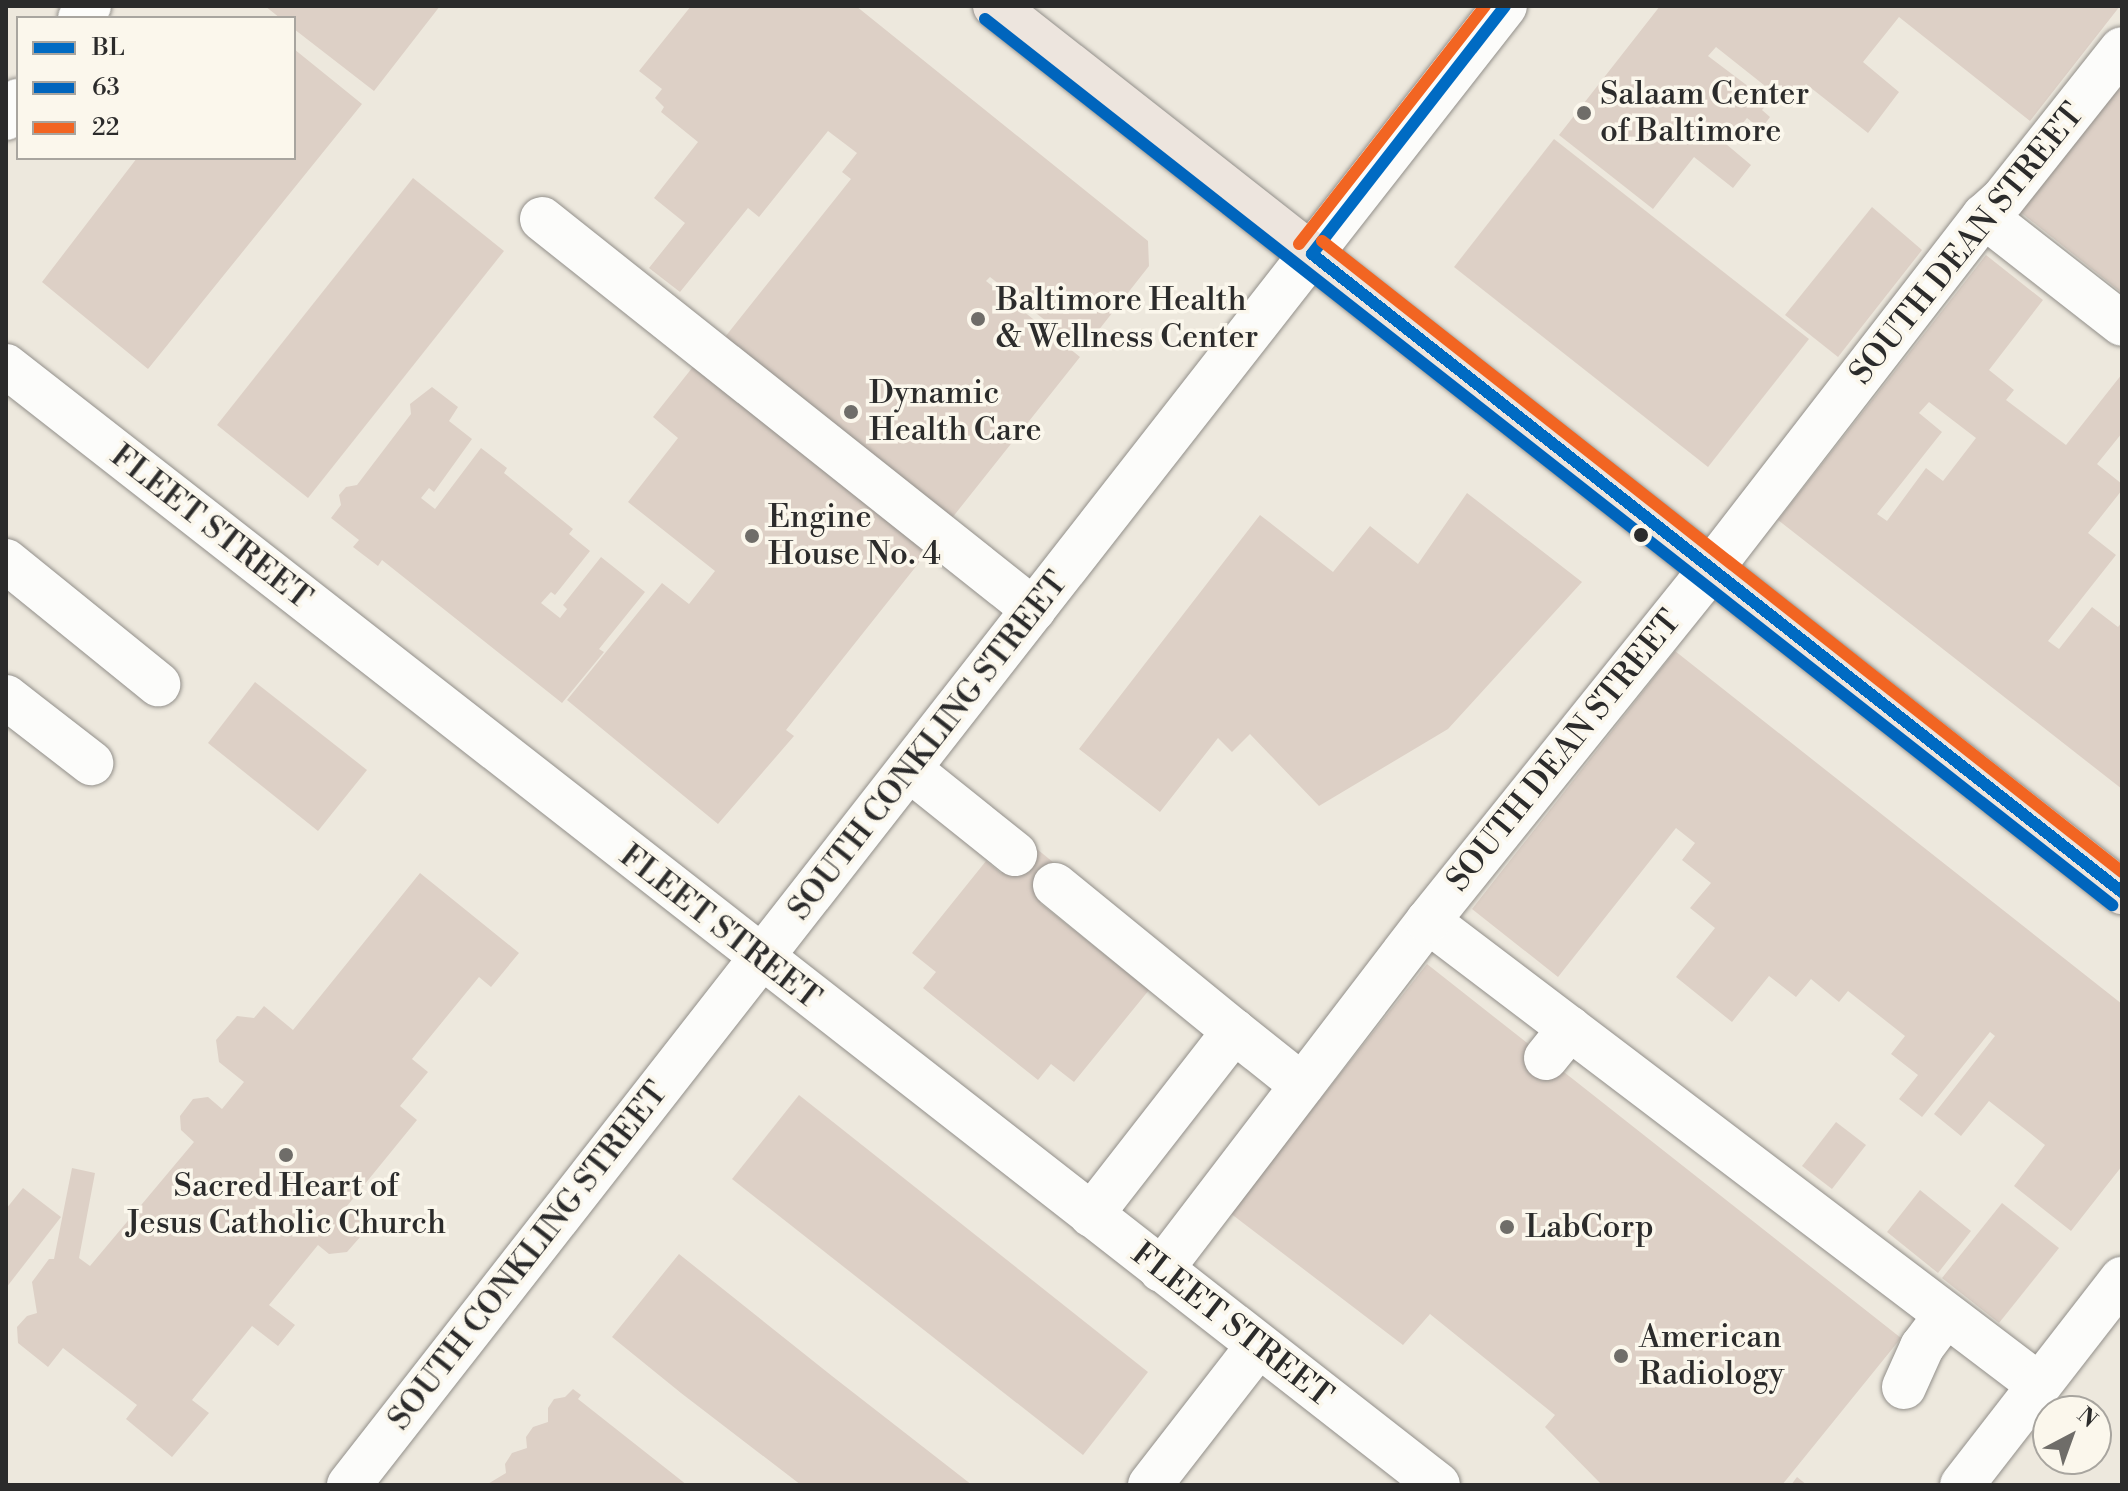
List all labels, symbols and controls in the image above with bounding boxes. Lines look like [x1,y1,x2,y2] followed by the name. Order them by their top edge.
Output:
[16,16,296,160] legend
[92,33,125,63] text: BL
[92,73,120,103] text: 63
[1600,76,1809,151] place label: Salaam Center of Baltimore
[1842,96,2092,392] street label: SOUTH DEAN STREET
[1575,104,1593,122] marker: Salaam Center of Baltimore
[92,113,119,143] text: 22
[996,282,1258,357] place label: Baltimore Health & Wellness Center
[967,308,989,330] marker: Baltimore Health & Wellness Center
[869,375,1042,450] place label: Dynamic Health Care
[840,401,862,423] marker: Dynamic Health Care
[103,437,319,617] street label: FLEET STREET
[768,499,941,574] place label: Engine House No. 4
[743,527,761,545] marker: Engine House No. 4
[1633,527,1649,543] unlabelled marker
[780,564,1076,928] street label: SOUTH CONKLING STREET
[1439,603,1689,899] street label: SOUTH DEAN STREET
[612,837,828,1017] street label: FLEET STREET
[380,1074,676,1438] street label: SOUTH CONKLING STREET
[277,1146,295,1164] marker: Sacred Heart of Jesus Catholic Church
[126,1168,446,1243] place label: Sacred Heart of Jesus Catholic Church
[1525,1208,1654,1246] place label: LabCorp
[1496,1216,1518,1238] marker: LabCorp
[1124,1235,1340,1415] street label: FLEET STREET
[1639,1319,1784,1394] place label: American Radiology
[1610,1345,1632,1367] marker: American Radiology
[2032,1395,2112,1475] north arrow
[2071,1402,2102,1434] text: N

